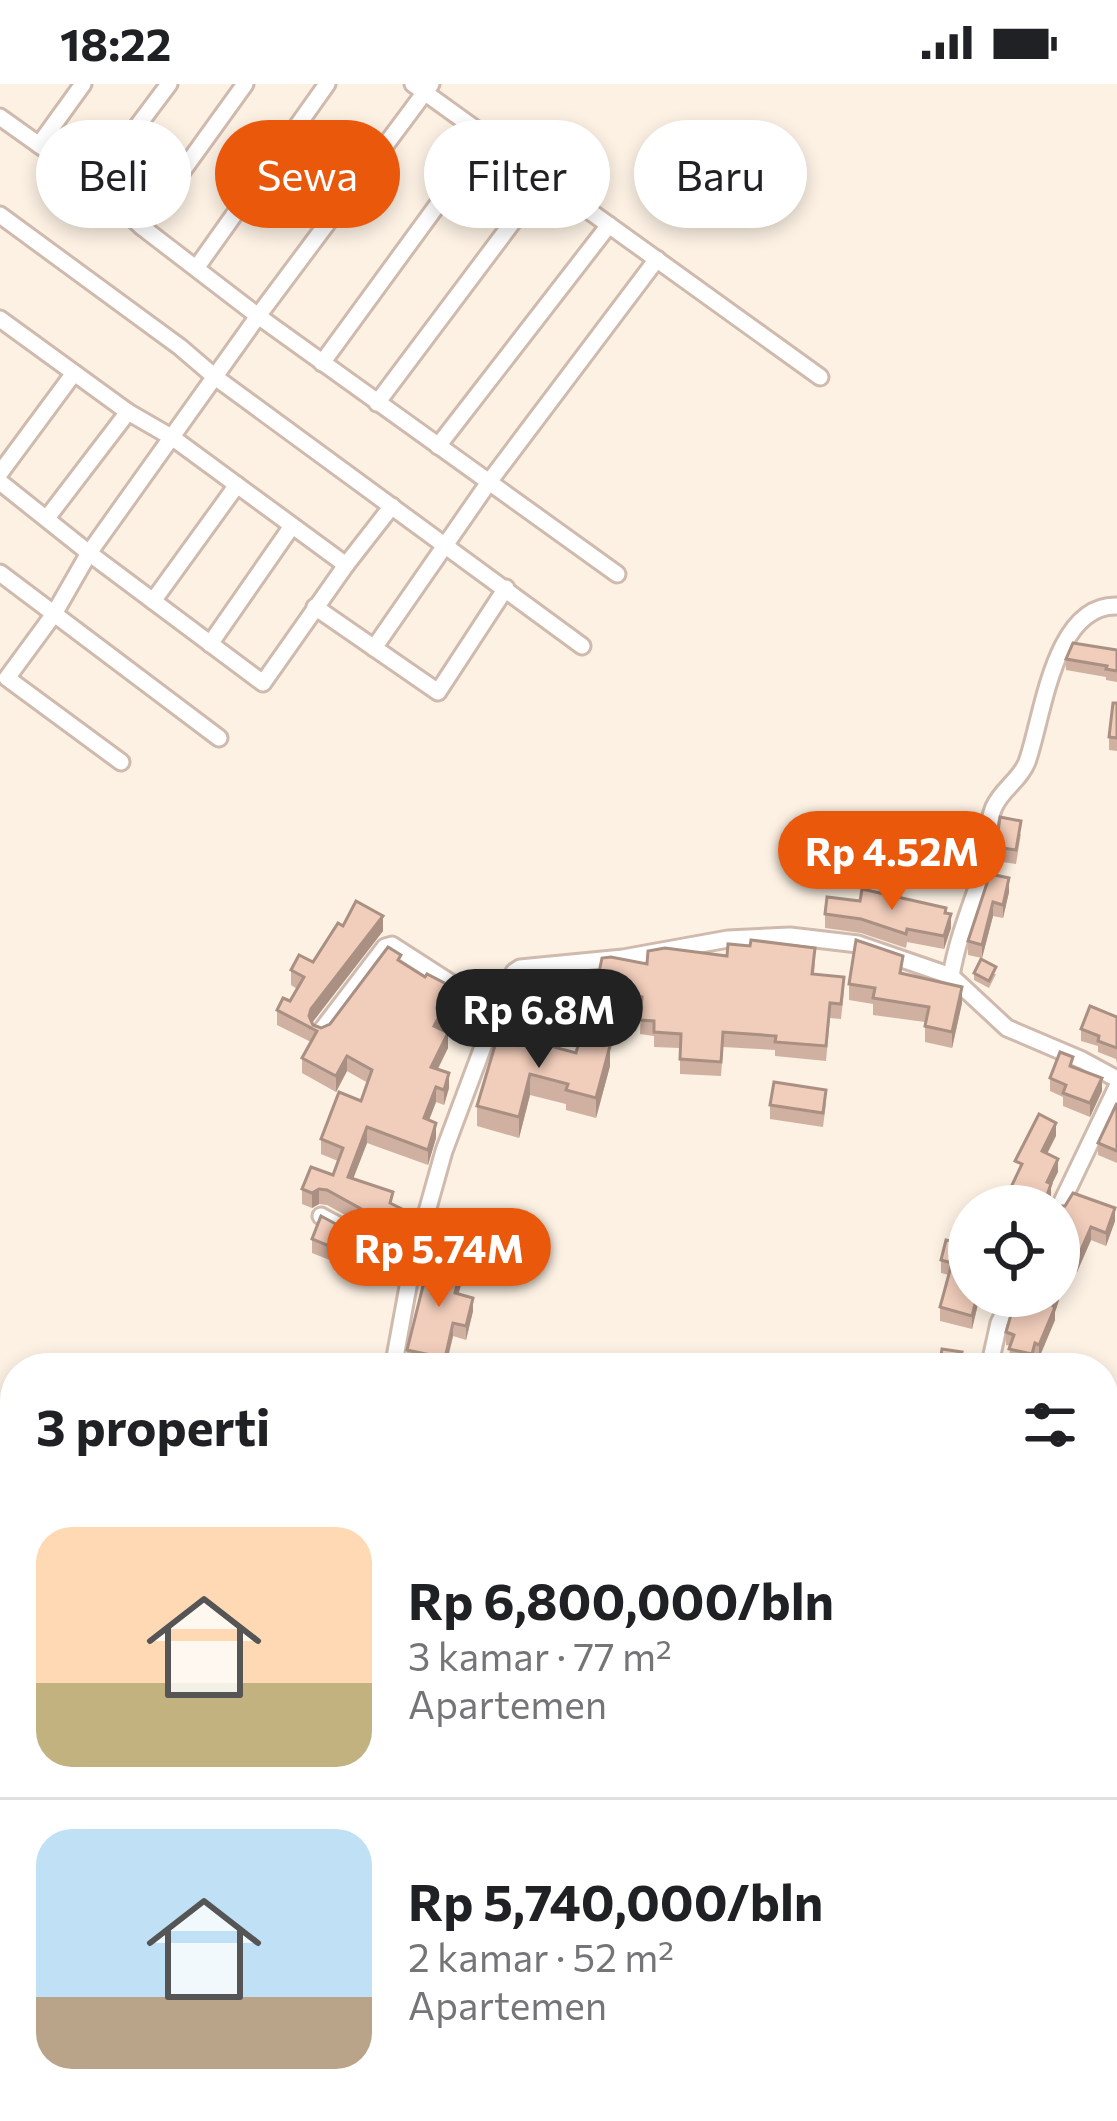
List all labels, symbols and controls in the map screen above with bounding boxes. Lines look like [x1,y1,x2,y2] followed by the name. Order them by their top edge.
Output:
[60,15,171,70] text: 18:22
[36,120,191,228] chip: Beli
[215,120,400,228] chip: Sewa
[424,120,610,228] chip: Filter
[634,120,807,228] chip: Baru
[768,811,1016,913] pin: Rp 4.52M
[805,826,979,874] text: Rp 4.52M
[428,969,650,1071] pin: Rp 6.8M
[463,984,615,1032] text: Rp 6.8M
[948,1185,1080,1317] map controls
[948,1185,1080,1317] button: locate
[315,1208,563,1310] pin: Rp 5.74M
[354,1223,524,1271] text: Rp 5.74M
[1017,1392,1083,1458] icon: filters
[36,1394,270,1457] text: 3 properti
[408,1568,834,1631] text: Rp 6,800,000/bln
[132,1575,276,1719] icon: home
[408,1631,672,1679] text: 3 kamar · 77 m²
[408,1679,607,1727] text: Apartemen
[408,1869,823,1932] text: Rp 5,740,000/bln
[132,1877,276,2021] icon: home
[408,1932,674,1980] text: 2 kamar · 52 m²
[408,1980,607,2028] text: Apartemen

